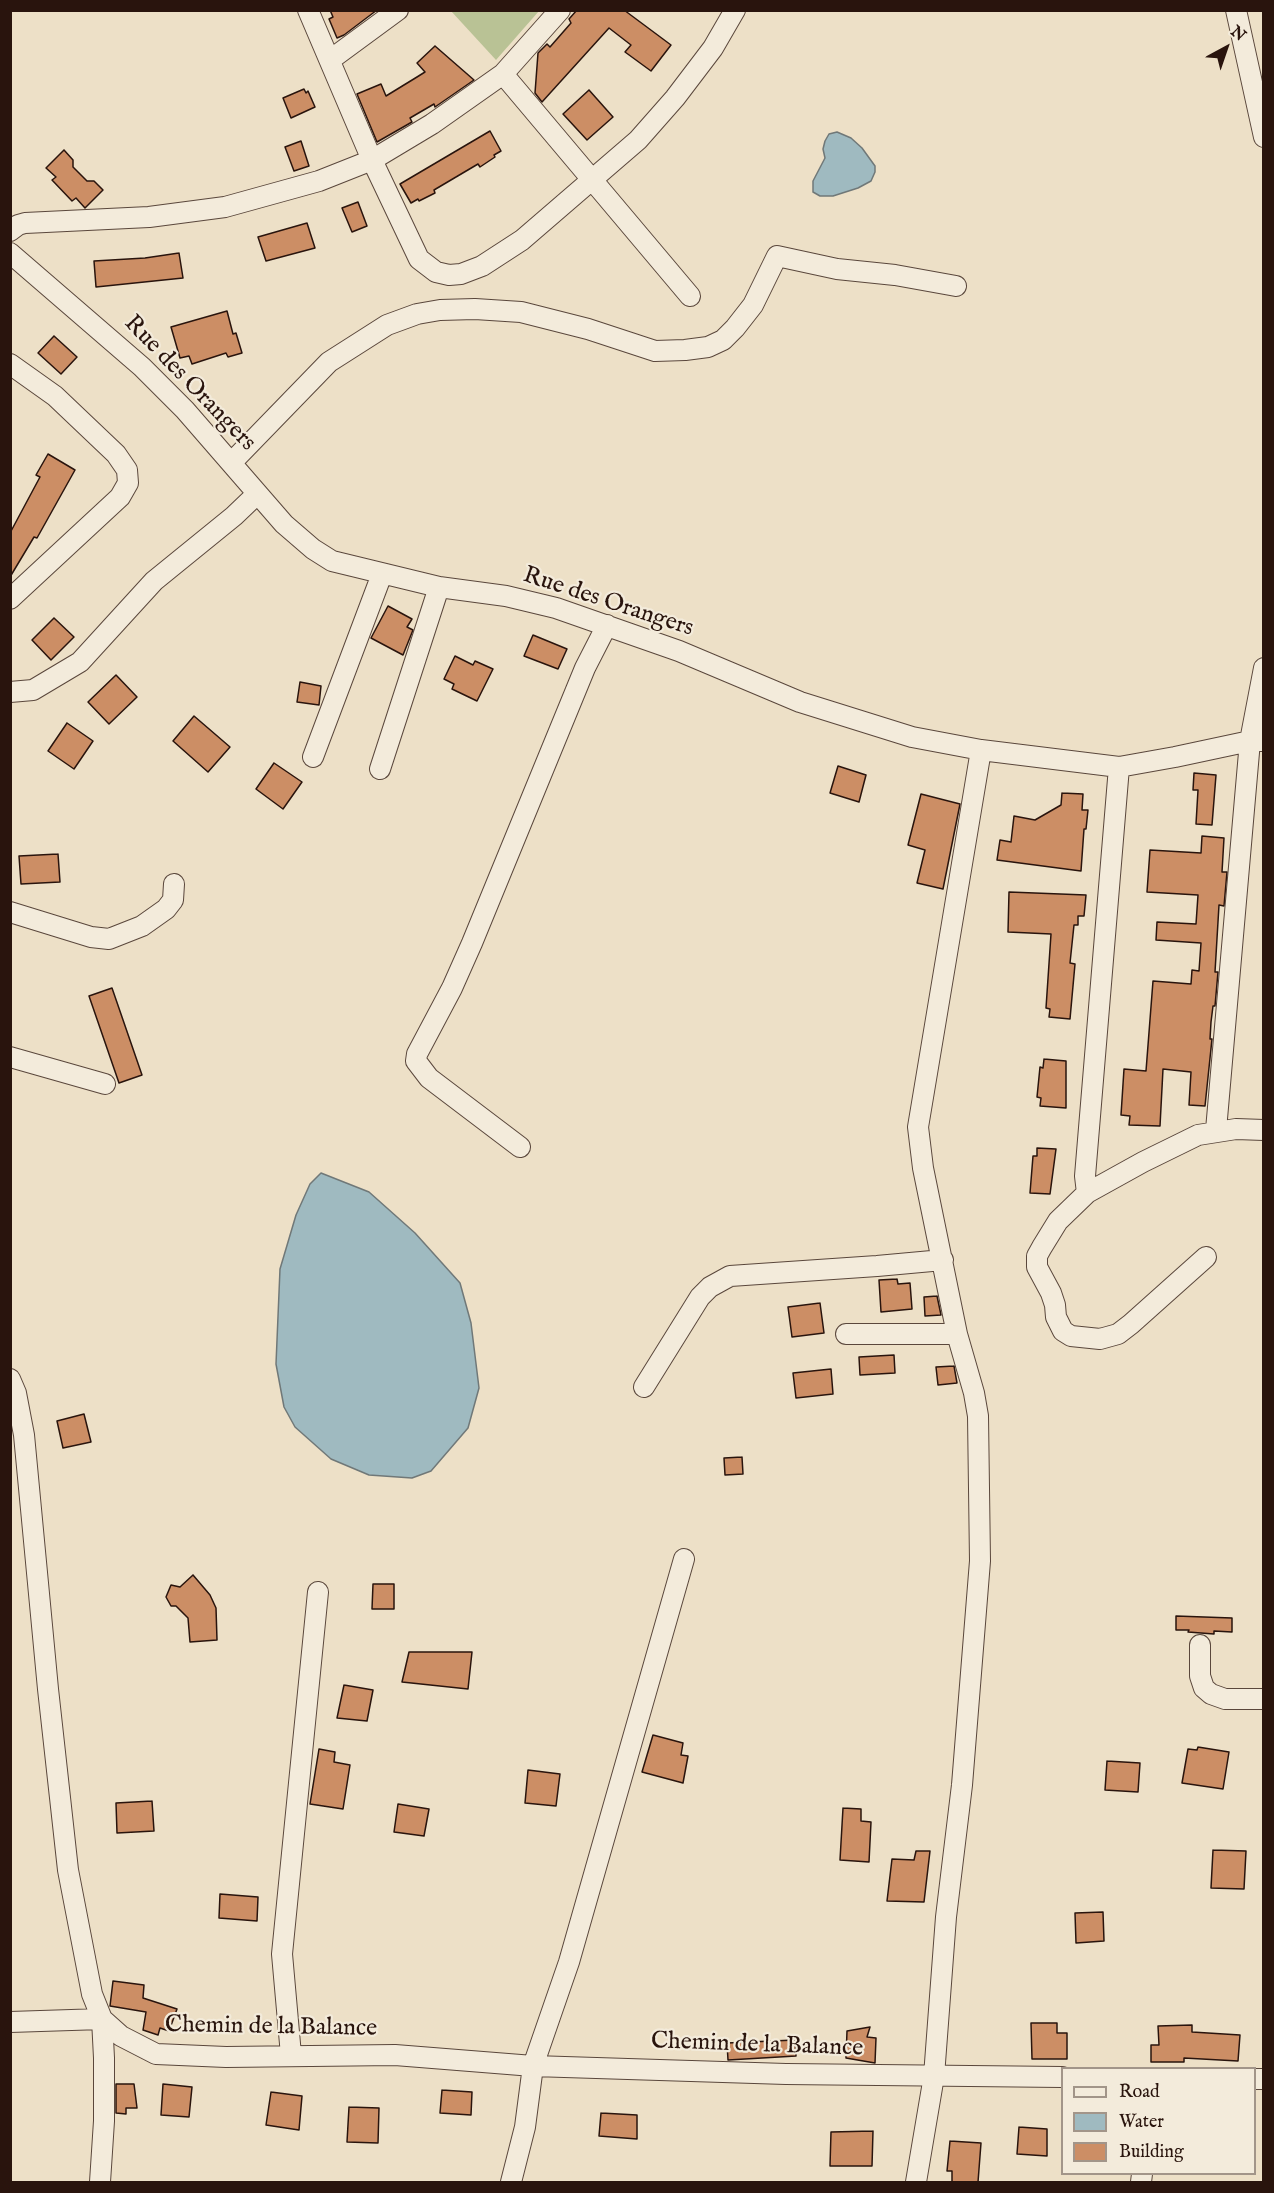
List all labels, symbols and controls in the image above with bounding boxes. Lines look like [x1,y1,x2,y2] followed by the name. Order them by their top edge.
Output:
[1196,18,1256,78] north arrow
[1226,22,1249,46] text: N
[117,310,261,458] street label: Rue des Orangers
[519,562,697,644] street label: Rue des Orangers
[165,2012,377,2044] street label: Chemin de la Balance
[650,2028,864,2064] street label: Chemin de la Balance
[1061,2067,1256,2175] legend
[1119,2081,1160,2104] text: Road
[1119,2111,1164,2134] text: Water
[1119,2141,1184,2164] text: Building

